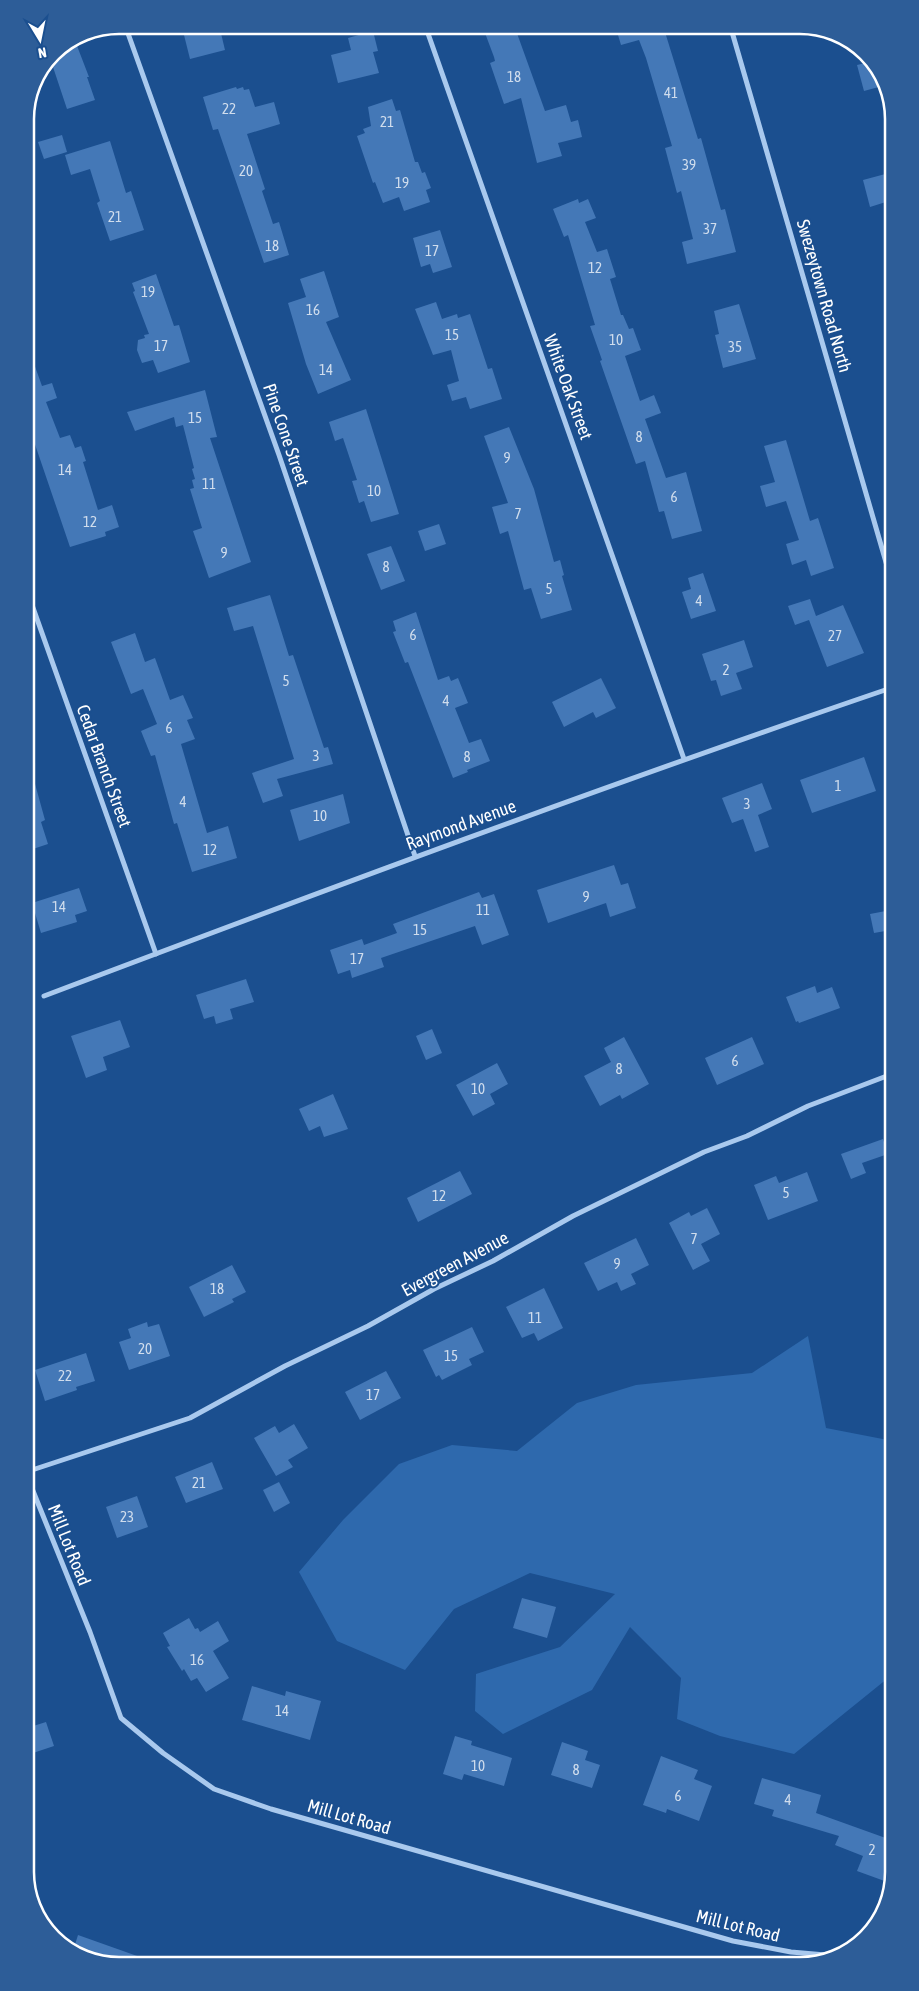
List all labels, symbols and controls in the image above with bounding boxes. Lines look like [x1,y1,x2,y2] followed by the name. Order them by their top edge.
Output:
[15,15,65,65] north arrow
[37,44,48,61] text: N
[507,68,521,85] house number: 18
[664,84,678,101] house number: 41
[222,100,236,117] house number: 22
[380,113,394,130] house number: 21
[682,156,696,173] house number: 39
[239,162,253,179] house number: 20
[395,174,409,191] house number: 19
[108,208,122,225] house number: 21
[793,217,856,375] street label: Swezeytown Road North
[703,220,717,237] house number: 37
[265,237,279,254] house number: 18
[425,242,439,259] house number: 17
[588,259,602,276] house number: 12
[141,283,155,300] house number: 19
[306,301,320,318] house number: 16
[445,326,459,343] house number: 15
[540,331,597,442] street label: White Oak Street
[609,331,623,348] house number: 10
[154,337,168,354] house number: 17
[728,338,742,355] house number: 35
[319,361,333,378] house number: 14
[259,381,314,489] street label: Pine Cone Street
[188,409,202,426] house number: 15
[635,428,643,445] house number: 8
[503,449,511,466] house number: 9
[58,461,72,478] house number: 14
[202,475,216,492] house number: 11
[367,482,381,499] house number: 10
[670,488,678,505] house number: 6
[514,505,522,522] house number: 7
[83,513,97,530] house number: 12
[220,544,228,561] house number: 9
[382,558,390,575] house number: 8
[545,580,553,597] house number: 5
[695,592,703,609] house number: 4
[409,626,417,643] house number: 6
[828,627,842,644] house number: 27
[722,661,730,678] house number: 2
[282,672,290,689] house number: 5
[442,692,450,709] house number: 4
[73,702,136,830] street label: Cedar Branch Street
[165,719,173,736] house number: 6
[312,747,320,764] house number: 3
[463,748,471,765] house number: 8
[834,777,842,794] house number: 1
[179,793,187,810] house number: 4
[403,795,519,854] street label: Raymond Avenue
[743,795,751,812] house number: 3
[313,807,327,824] house number: 10
[203,841,217,858] house number: 12
[582,888,590,905] house number: 9
[52,898,66,915] house number: 14
[476,901,490,918] house number: 11
[413,921,427,938] house number: 15
[350,950,364,967] house number: 17
[731,1052,739,1069] house number: 6
[615,1060,623,1077] house number: 8
[471,1080,485,1097] house number: 10
[782,1184,790,1201] house number: 5
[432,1187,446,1204] house number: 12
[398,1227,512,1301] street label: Evergreen Avenue
[690,1230,698,1247] house number: 7
[613,1255,621,1272] house number: 9
[210,1280,224,1297] house number: 18
[528,1309,542,1326] house number: 11
[138,1340,152,1357] house number: 20
[444,1347,458,1364] house number: 15
[58,1367,72,1384] house number: 22
[366,1386,380,1403] house number: 17
[192,1474,206,1491] house number: 21
[44,1501,95,1588] street label: Mill Lot Road
[120,1508,134,1525] house number: 23
[190,1651,204,1668] house number: 16
[275,1702,289,1719] house number: 14
[471,1757,485,1774] house number: 10
[572,1761,580,1778] house number: 8
[674,1787,682,1804] house number: 6
[784,1791,792,1808] house number: 4
[305,1795,393,1838] street label: Mill Lot Road
[868,1841,876,1858] house number: 2
[694,1905,782,1946] street label: Mill Lot Road

